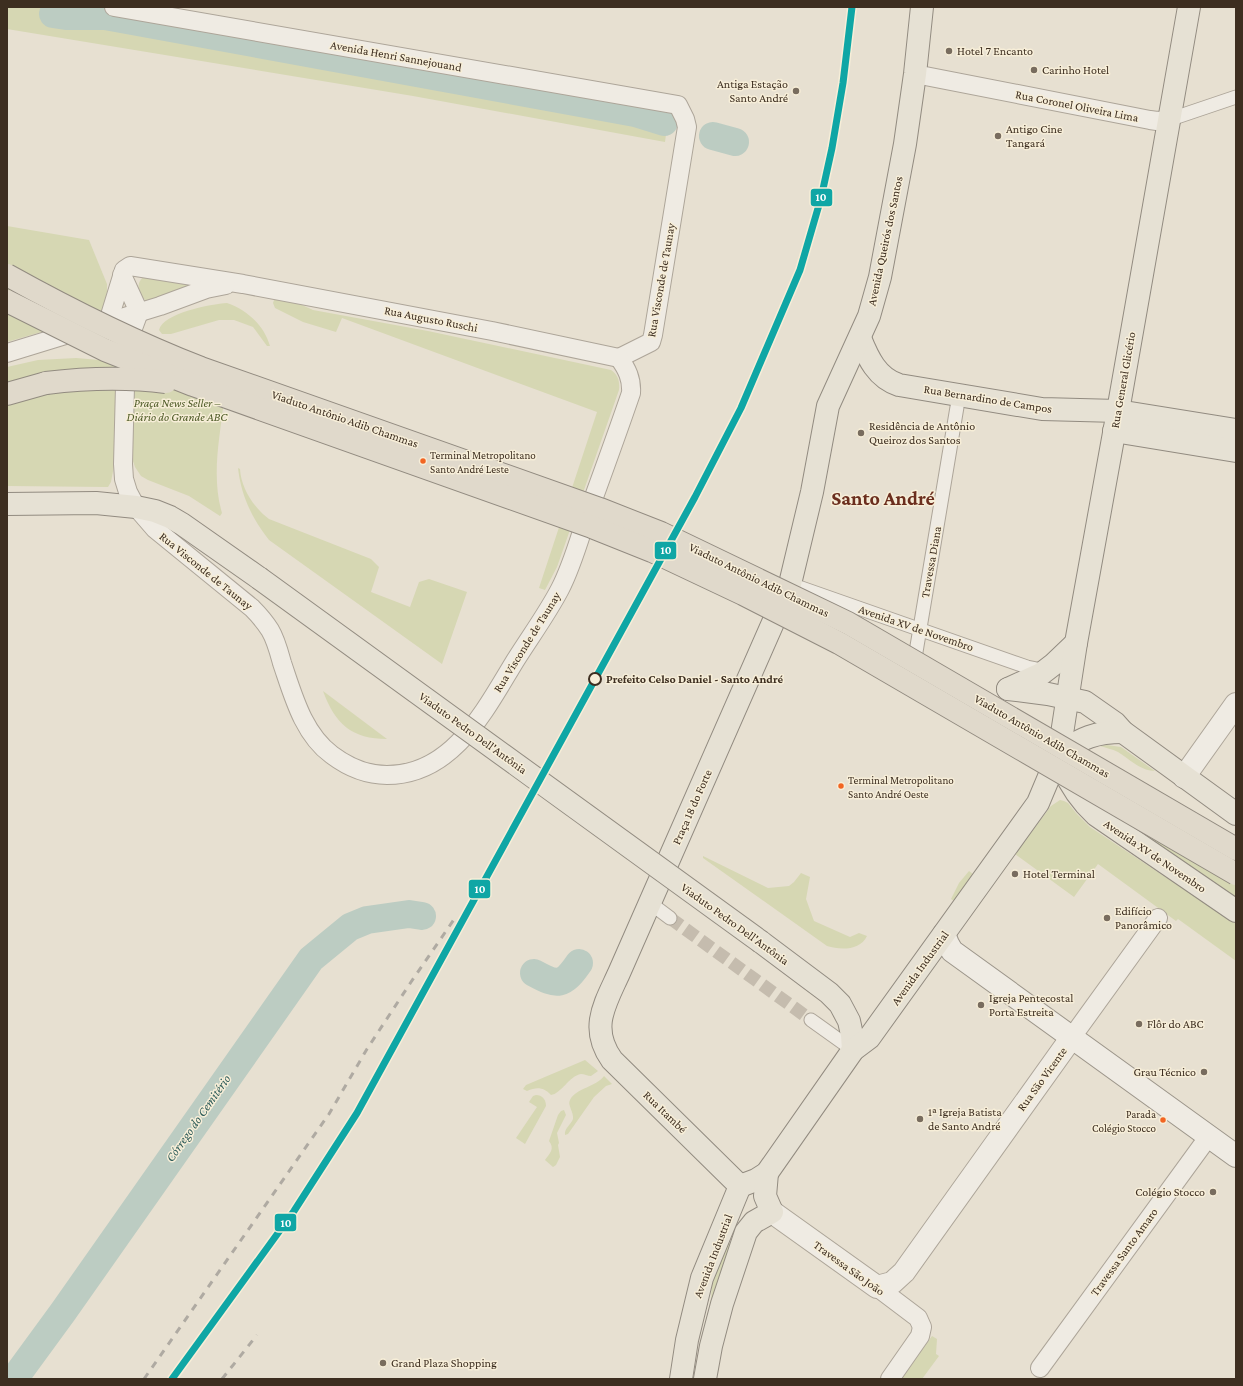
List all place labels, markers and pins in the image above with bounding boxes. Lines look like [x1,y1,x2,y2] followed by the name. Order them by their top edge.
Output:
[957,44,1033,58] place label: Hotel 7 Encanto
[944,46,954,56] marker: Hotel 7 Encanto
[1042,63,1109,77] place label: Carinho Hotel
[1029,65,1039,75] marker: Carinho Hotel
[717,77,788,105] place label: Antiga Estação Santo André
[791,86,801,96] marker: Antiga Estação Santo André
[1006,122,1062,150] place label: Antigo Cine Tangará
[993,131,1003,141] marker: Antigo Cine Tangará
[869,419,975,447] place label: Residência de Antônio Queiroz dos Santos
[856,428,866,438] marker: Residência de Antônio Queiroz dos Santos
[430,449,536,475] place label: Terminal Metropolitano Santo André Leste
[418,456,428,466] marker: Terminal Metropolitano Santo André Leste
[588,672,602,686] marker: Prefeito Celso Daniel - Santo André
[606,672,783,686] place label: Prefeito Celso Daniel - Santo André
[848,774,954,800] place label: Terminal Metropolitano Santo André Oeste
[836,781,846,791] marker: Terminal Metropolitano Santo André Oeste
[1023,867,1095,881] place label: Hotel Terminal
[1010,869,1020,879] marker: Hotel Terminal
[1115,904,1172,932] place label: Edifício Panorâmico
[1102,913,1112,923] marker: Edifício Panorâmico
[989,991,1073,1019] place label: Igreja Pentecostal Porta Estreita
[976,1000,986,1010] marker: Igreja Pentecostal Porta Estreita
[1147,1017,1204,1031] place label: Flôr do ABC
[1134,1019,1144,1029] marker: Flôr do ABC
[1133,1065,1196,1079] place label: Grau Técnico
[1199,1067,1209,1077] marker: Grau Técnico
[928,1105,1002,1133] place label: 1ª Igreja Batista de Santo André
[1092,1108,1157,1135] place label: Parada Colégio Stocco
[915,1114,925,1124] marker: 1ª Igreja Batista de Santo André
[1158,1115,1168,1125] marker: Parada Colégio Stocco
[1135,1185,1205,1199] place label: Colégio Stocco
[1208,1187,1218,1197] marker: Colégio Stocco
[391,1356,497,1370] place label: Grand Plaza Shopping
[378,1358,388,1368] marker: Grand Plaza Shopping

